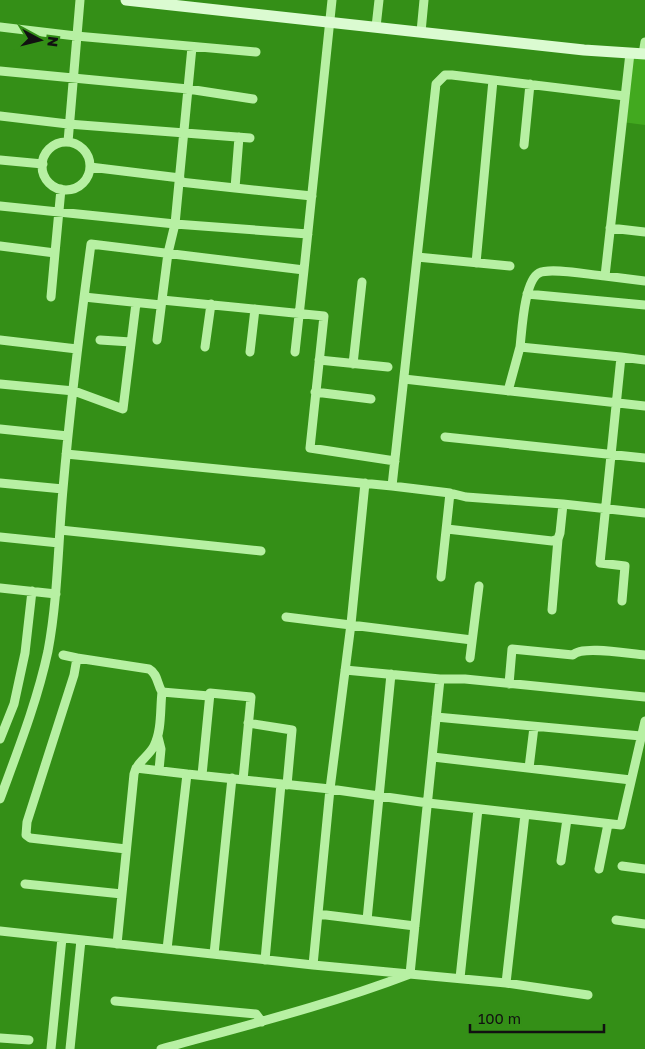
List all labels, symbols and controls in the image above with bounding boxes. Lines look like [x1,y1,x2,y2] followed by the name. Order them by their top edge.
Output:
[15,15,65,65] north arrow
[44,35,62,48] text: N
[470,1002,604,1034] scale bar
[478,1009,521,1027] text: 100 m

